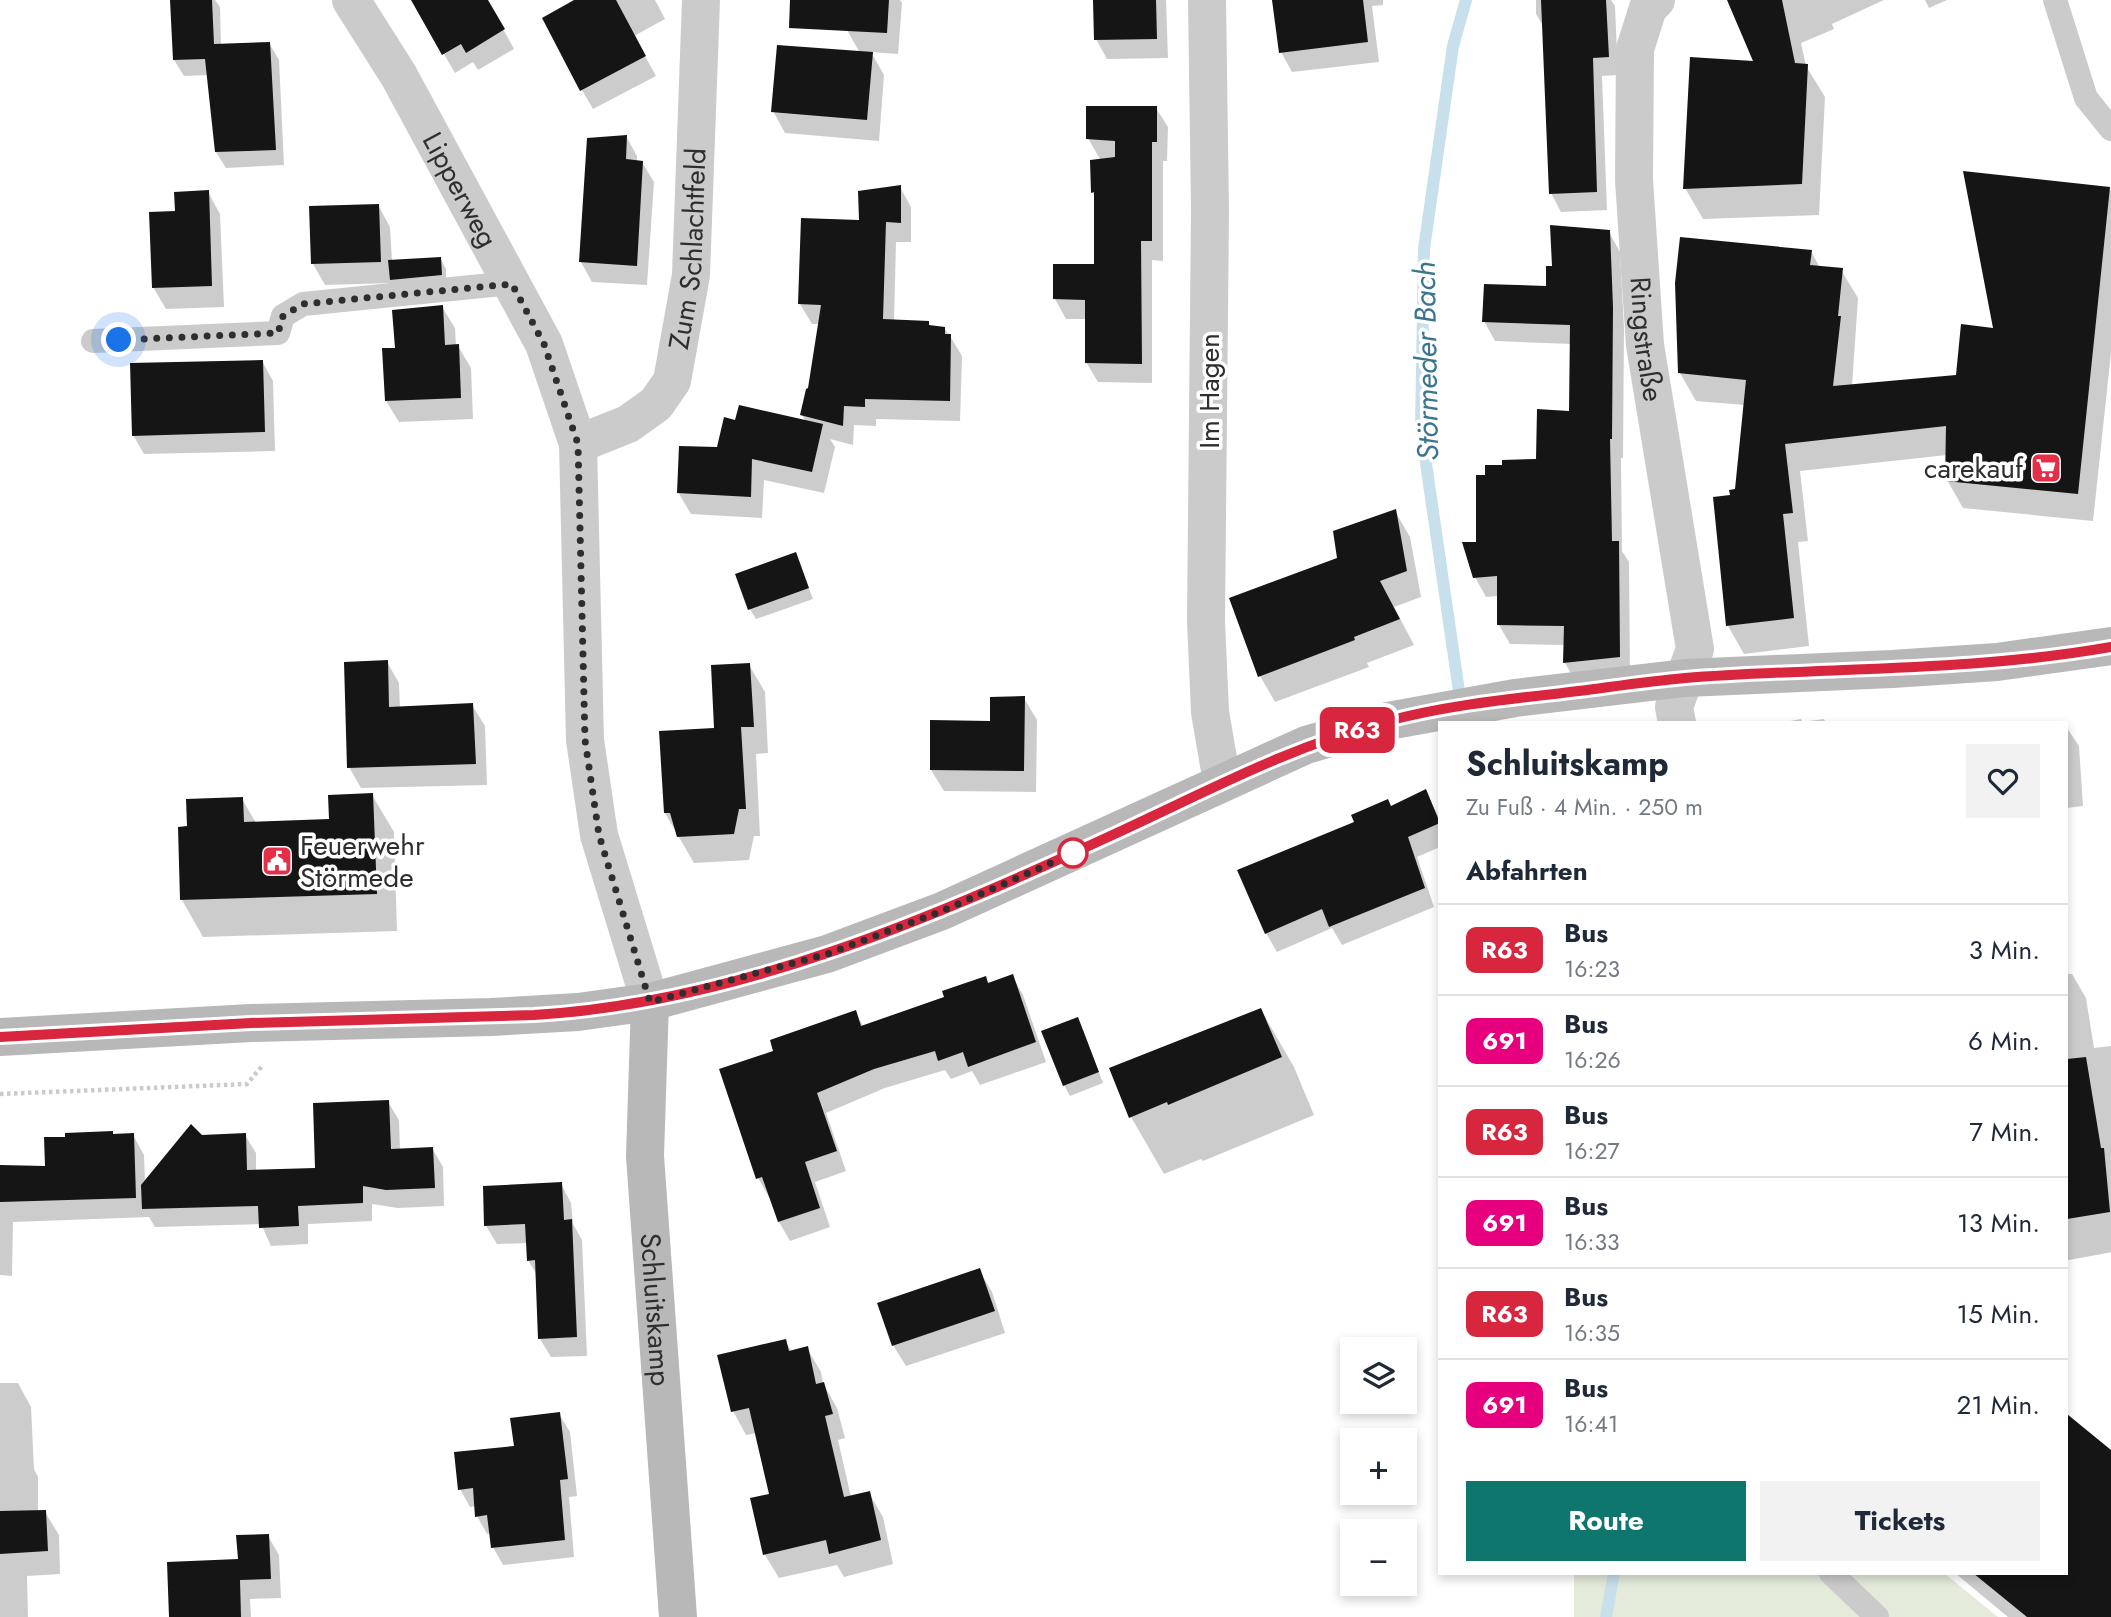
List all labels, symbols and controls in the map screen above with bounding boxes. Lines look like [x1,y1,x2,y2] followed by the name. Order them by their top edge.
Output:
[412,125,508,255] street label: Lipperweg
[658,147,716,353] street label: Zum Schlachtfeld
[1403,261,1449,461] water label: Störmeder Bach
[1620,276,1674,404] street label: Ringstraße
[101,322,136,357] your location
[1189,333,1230,449] street label: Im Hagen
[1924,448,2024,489] place label: carekauf
[2029,451,2063,485] supermarket icon: carekauf
[1317,707,1397,753] line badge: R63
[1334,712,1380,747] text: R63
[1466,740,1669,787] text: Schluitskamp
[1966,744,2040,818] button: heart
[1466,790,1703,824] text: Zu Fuß · 4 Min. · 250 m
[300,825,425,898] place label: Feuerwehr Störmede
[1058,838,1088,868] unlabelled marker
[260,844,294,878] public building icon: Feuerwehr Störmede
[1466,852,1588,890] text: Abfahrten
[1564,914,1608,952] text: Bus
[1969,931,2040,969] text: 3 Min.
[1481,932,1528,967] text: R63
[1564,952,1620,986] text: 16:23
[1564,1005,1608,1043] text: Bus
[1968,1022,2040,1060] text: 6 Min.
[1482,1023,1527,1058] text: 691
[1564,1043,1621,1077] text: 16:26
[1564,1096,1608,1134] text: Bus
[1969,1113,2040,1151] text: 7 Min.
[1481,1114,1528,1149] text: R63
[1564,1134,1620,1168] text: 16:27
[1564,1187,1608,1225] text: Bus
[1957,1204,2040,1242] text: 13 Min.
[1482,1205,1527,1240] text: 691
[1564,1225,1620,1259] text: 16:33
[630,1231,682,1388] street label: Schluitskamp
[1564,1278,1608,1316] text: Bus
[1957,1295,2040,1333] text: 15 Min.
[1481,1296,1528,1331] text: R63
[1564,1316,1620,1350] text: 16:35
[1340,1337,1417,1596] map controls
[1340,1337,1417,1414] button: layers
[1564,1369,1608,1407] text: Bus
[1956,1386,2040,1424] text: 21 Min.
[1482,1387,1527,1422] text: 691
[1564,1407,1618,1441] text: 16:41
[1340,1428,1417,1505] button: +
[1466,1481,1746,1561] button: Route
[1760,1481,2040,1561] button: Tickets
[1340,1519,1417,1596] button: −

